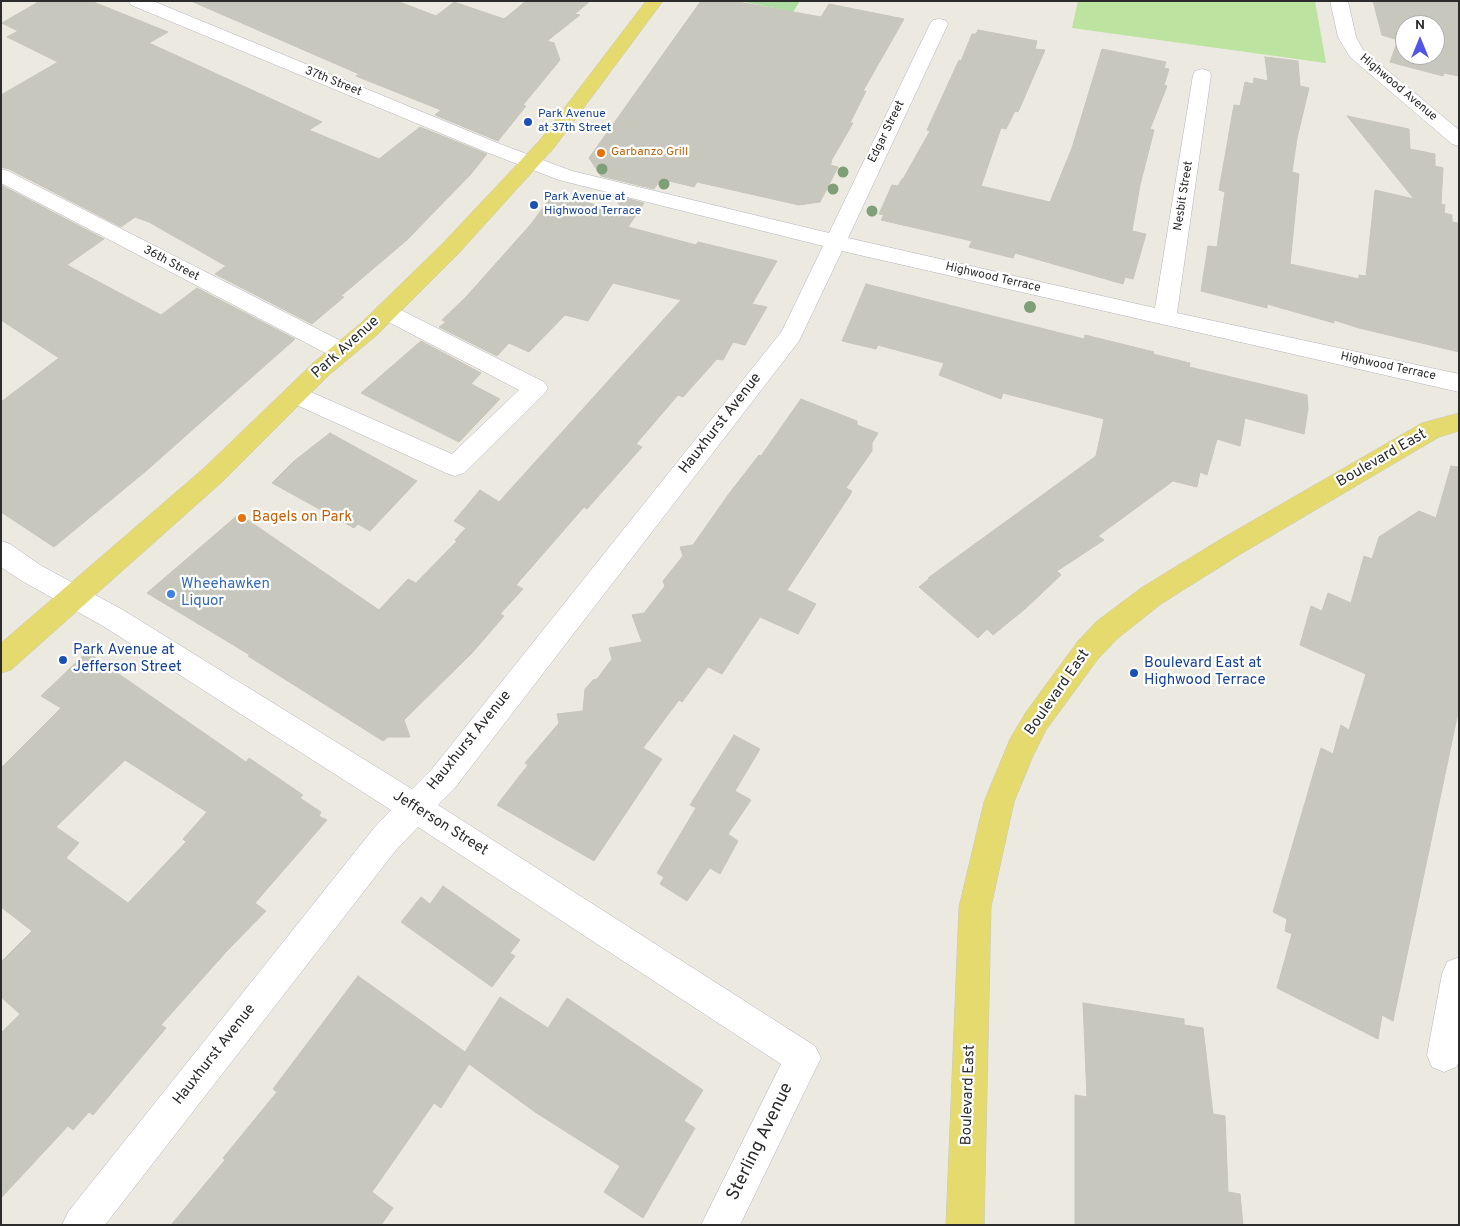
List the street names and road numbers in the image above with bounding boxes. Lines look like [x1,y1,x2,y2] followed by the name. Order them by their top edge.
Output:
[1356,51,1440,125] street label: Highwood Avenue
[303,64,363,100] street label: 37th Street
[866,99,908,165] street label: Edgar Street
[1171,160,1197,232] street label: Nesbit Street
[141,243,201,285] street label: 36th Street
[944,260,1042,296] street label: Highwood Terrace
[309,313,383,383] street label: Park Avenue
[1339,350,1437,384] street label: Highwood Terrace
[676,370,766,478] street label: Hauxhurst Avenue
[1334,426,1430,492] street label: Boulevard East
[1022,647,1094,739] street label: Boulevard East
[424,687,516,795] street label: Hauxhurst Avenue
[389,788,491,860] street label: Jefferson Street
[170,1001,260,1109] street label: Hauxhurst Avenue
[958,1044,980,1146] street label: Boulevard East
[723,1080,799,1204] street label: Sterling Avenue

